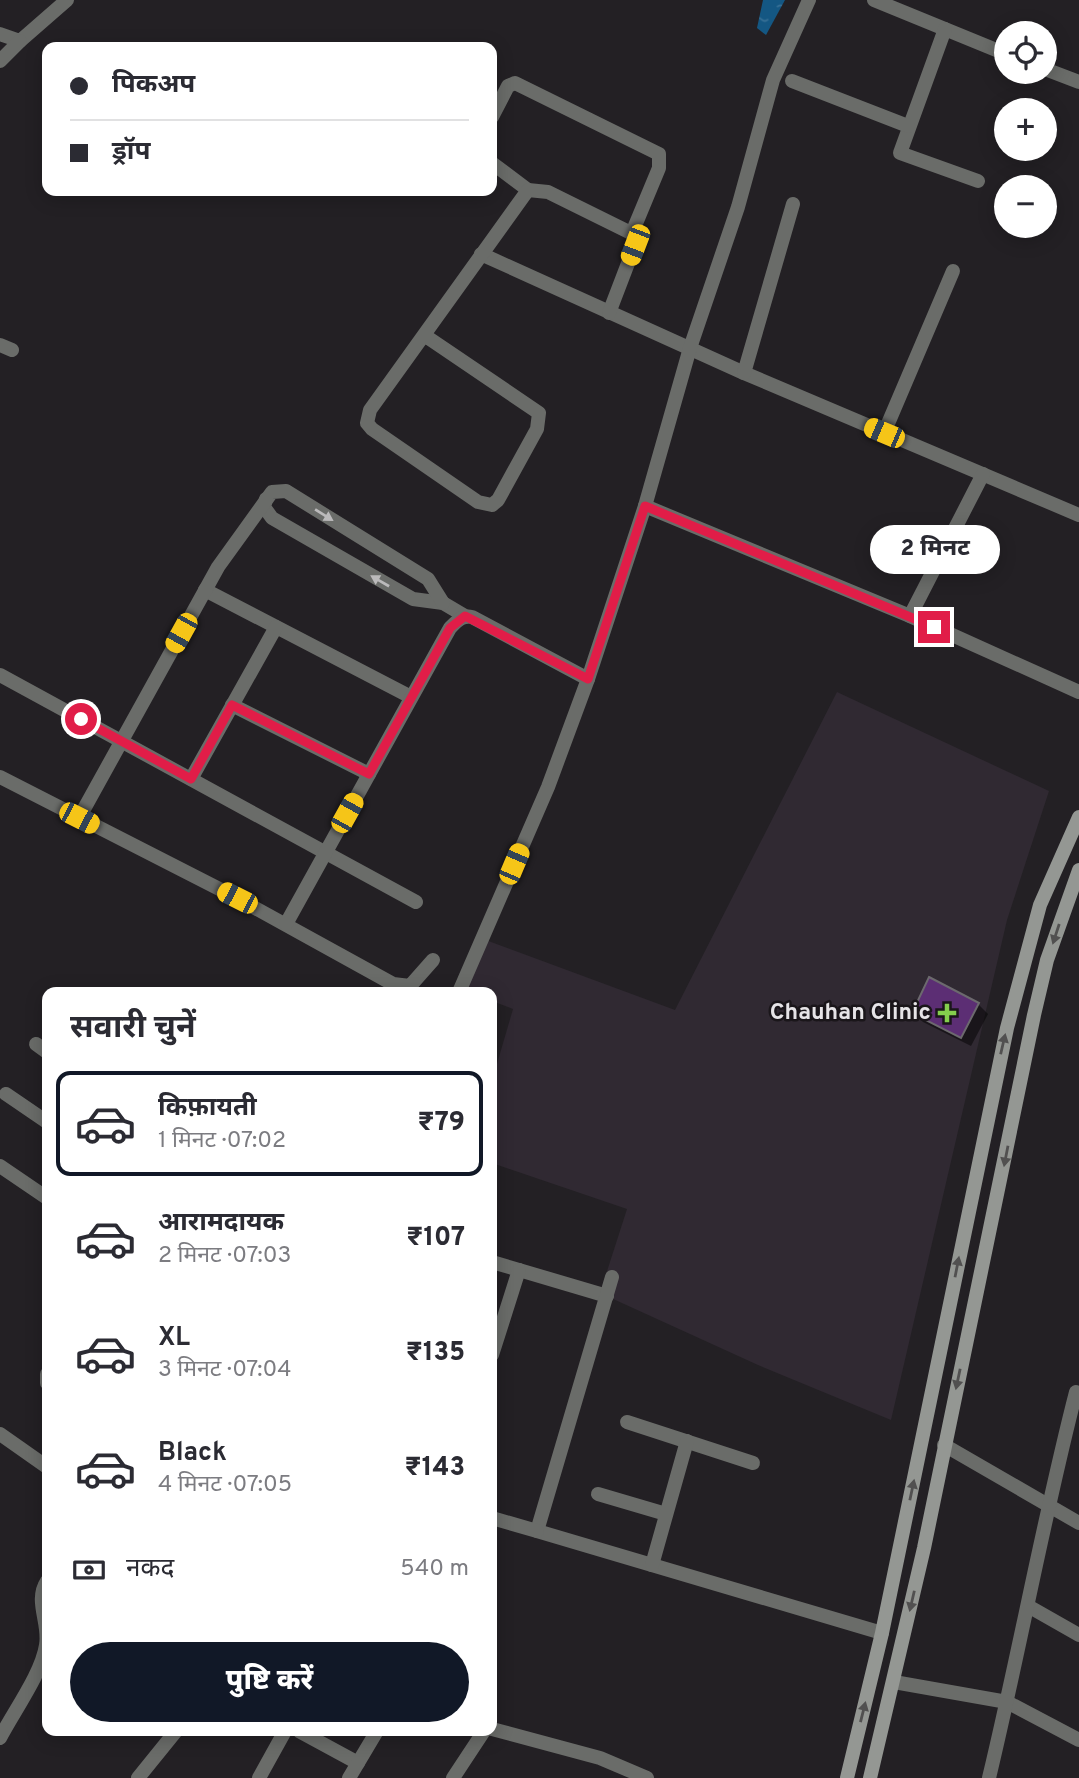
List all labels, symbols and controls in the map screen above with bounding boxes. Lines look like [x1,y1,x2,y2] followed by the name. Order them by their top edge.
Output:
[994,21,1057,238] map controls
[994,21,1057,84] button: locate
[112,69,195,102] text: पिकअप
[994,98,1057,161] button: +
[112,136,150,169] text: ड्रॉप
[994,175,1057,238] button: −
[618,222,653,268] car
[861,415,908,451] car
[314,508,333,521] one-way arrow
[869,526,999,574] callout: 2 मिनट
[900,535,970,564] text: 2 मिनट
[371,574,390,587] one-way arrow
[162,610,201,656] car
[918,611,950,643] route end
[65,703,97,735] route start
[328,790,367,836] car
[56,799,103,837] car
[497,841,532,887] car
[214,879,261,917] car
[1050,924,1060,945] one-way arrow
[770,999,931,1028] place label: Chauhan Clinic
[937,1003,957,1023] marker: Chauhan Clinic
[70,1009,196,1049] text: सवारी चुनें
[998,1033,1009,1055] one-way arrow
[74,1092,137,1155] icon: car
[158,1092,257,1125] text: किफ़ायती
[418,1107,465,1140] text: ₹79
[158,1127,286,1156] text: 1 मिनट · 07:02
[1000,1145,1011,1167] one-way arrow
[74,1207,137,1270] icon: car
[158,1207,284,1240] text: आरामदायक
[406,1222,465,1255] text: ₹107
[158,1242,291,1271] text: 2 मिनट · 07:03
[951,1255,962,1277] one-way arrow
[74,1322,137,1385] icon: car
[158,1322,190,1355] text: XL
[406,1337,465,1370] text: ₹135
[158,1356,292,1385] text: 3 मिनट · 07:04
[952,1368,963,1390] one-way arrow
[74,1437,137,1500] icon: car
[158,1437,227,1470] text: Black
[404,1452,465,1485] text: ₹143
[158,1471,292,1500] text: 4 मिनट · 07:05
[907,1479,918,1501] one-way arrow
[70,1551,108,1589] icon: cash
[126,1553,174,1586] text: नकद
[400,1555,469,1584] text: 540 m
[906,1590,917,1612] one-way arrow
[70,1642,469,1722] button: पुष्टि करें
[858,1701,869,1723] one-way arrow

